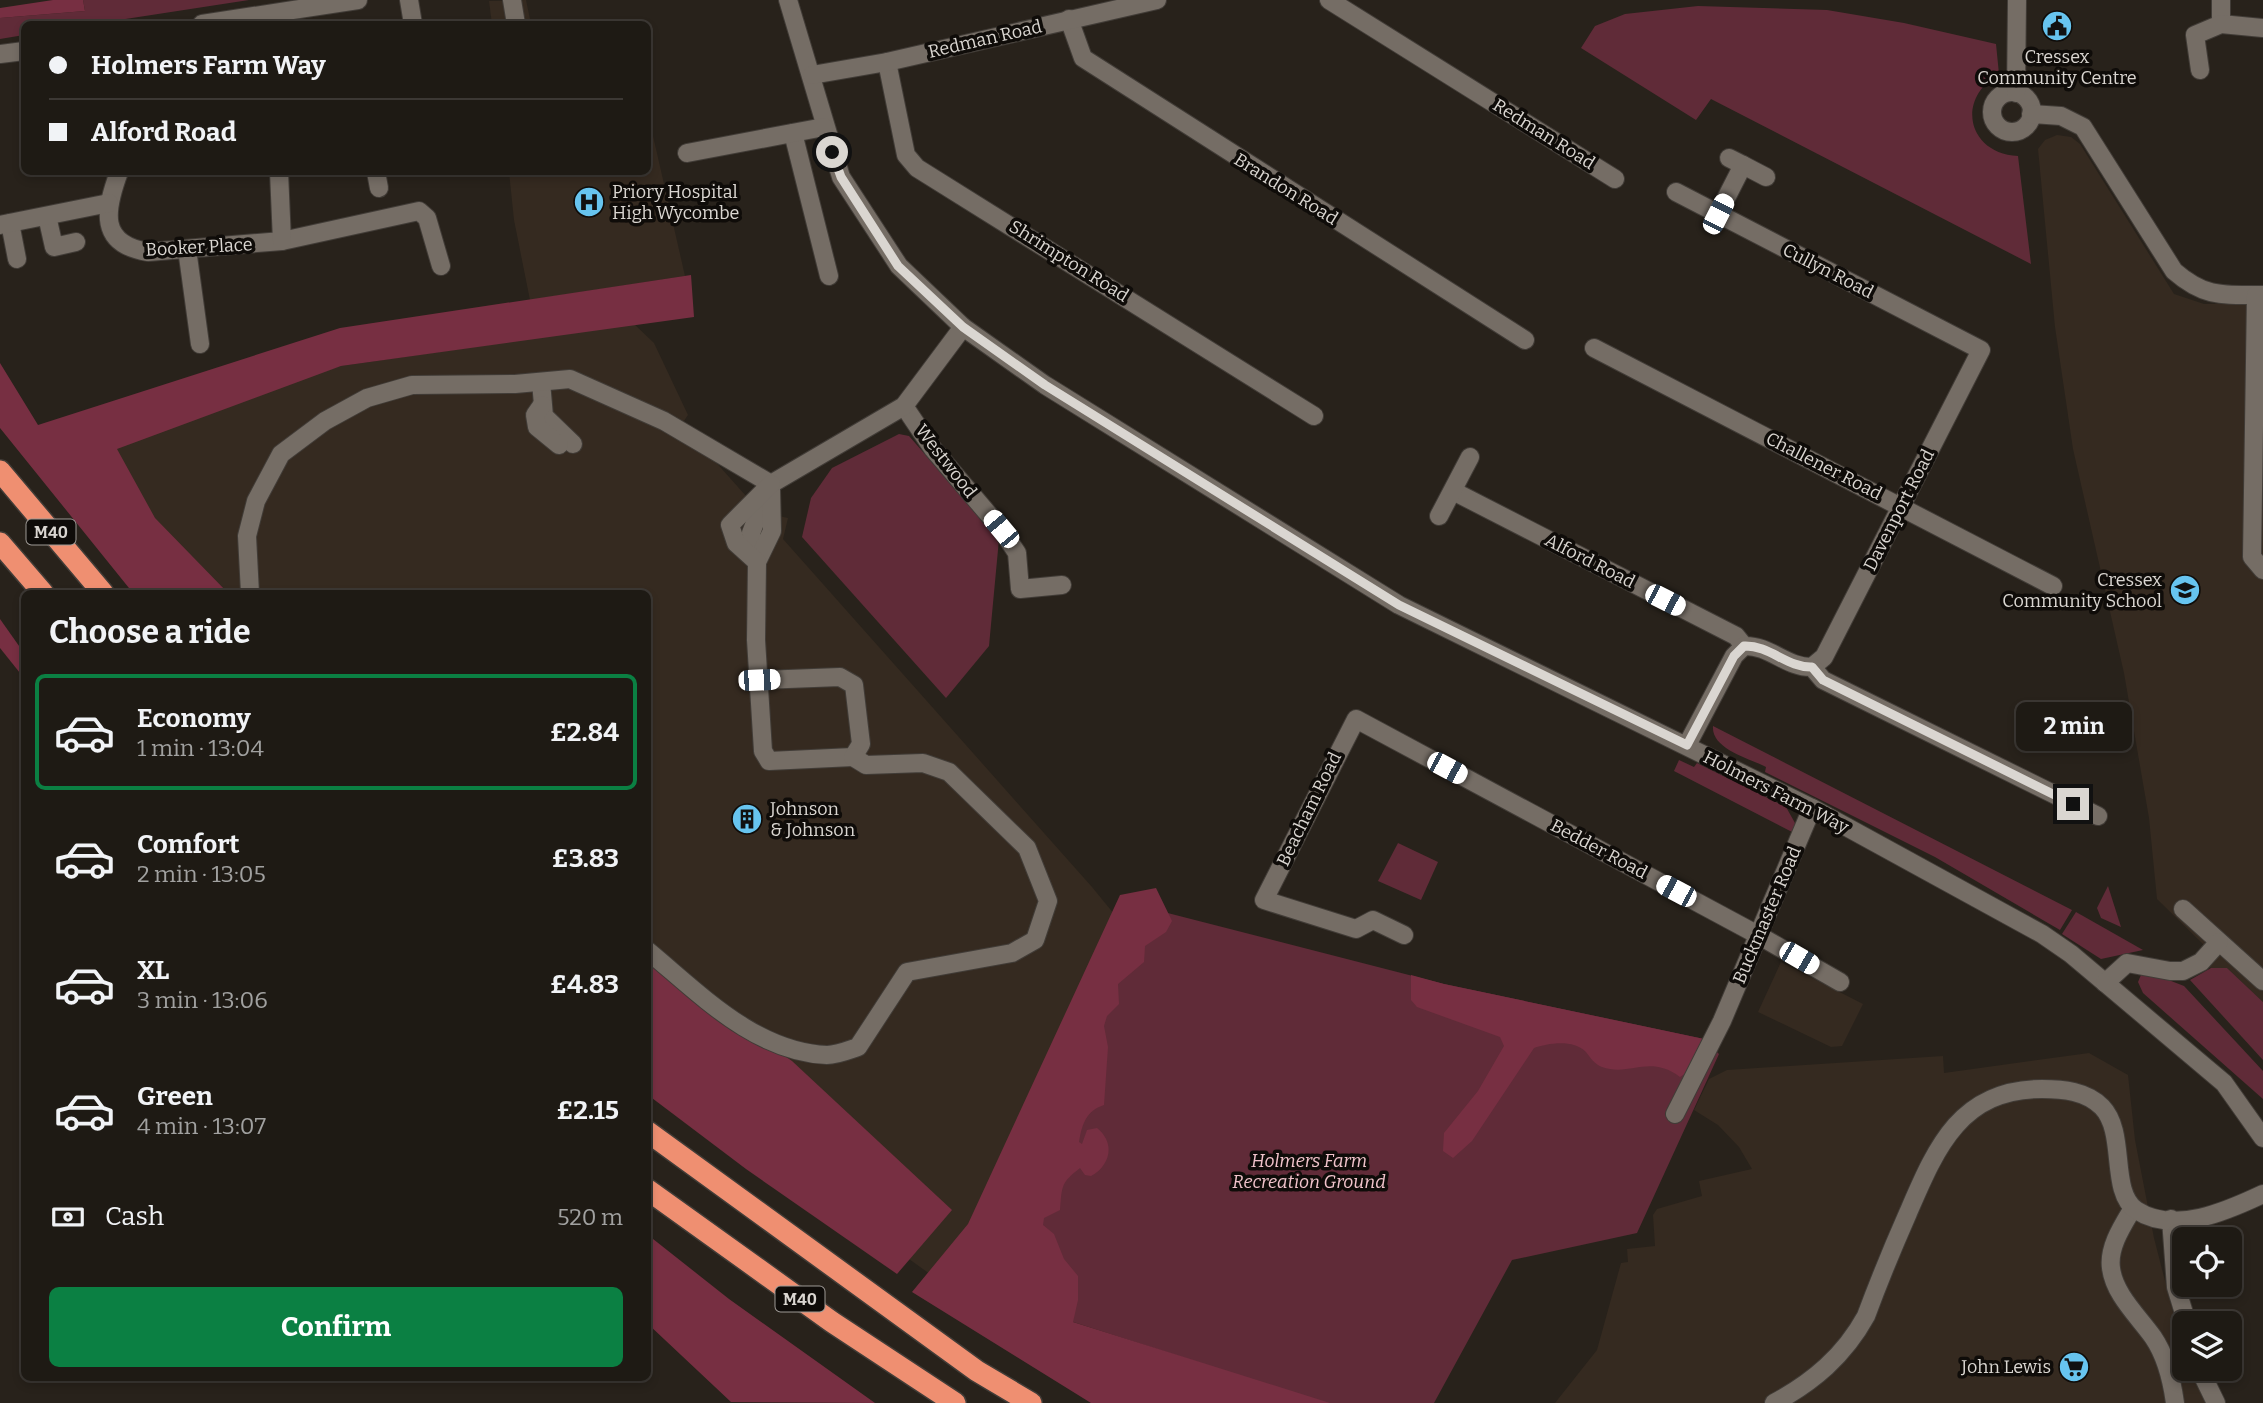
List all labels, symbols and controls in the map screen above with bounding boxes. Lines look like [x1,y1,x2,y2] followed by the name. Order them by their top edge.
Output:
[2040,9,2074,43] public building icon: Cressex Community Centre
[926,15,1044,63] street label: Redman Road
[1977,46,2137,89] place label: Cressex Community Centre
[91,50,326,81] text: Holmers Farm Way
[1489,94,1599,174] street label: Redman Road
[91,117,236,148] text: Alford Road
[816,136,848,168] route start
[1230,148,1342,230] street label: Brandon Road
[612,181,739,224] place label: Priory Hospital High Wycombe
[572,185,606,219] hospital icon: Priory Hospital High Wycombe
[1700,191,1737,237] car
[1005,215,1133,307] street label: Shrimpton Road
[145,233,253,261] street label: Booker Place
[1779,239,1877,303] street label: Cullyn Road
[910,420,982,502] street label: Westwood
[1762,427,1886,505] street label: Challener Road
[1859,445,1939,575] street label: Davenport Road
[980,506,1023,552] car
[26,520,76,544] road number: M40
[1541,529,1639,593] street label: Alford Road
[2002,569,2162,612] place label: Cressex Community School
[2168,573,2202,607] school or university icon: Cressex Community School
[1642,581,1689,619] car
[49,613,250,651] text: Choose a ride
[738,669,781,691] car
[53,701,116,764] icon: car
[2015,702,2131,752] callout: 2 min
[137,703,251,734] text: Economy
[2043,712,2105,740] text: 2 min
[550,717,619,748] text: £2.84
[137,734,264,762] text: 1 min · 13:04
[1700,746,1853,838] street label: Holmers Farm Way
[1272,748,1346,870] street label: Beacham Road
[1424,749,1471,787] car
[2057,788,2089,820] route end
[769,798,856,841] place label: Johnson & Johnson
[730,802,764,836] building icon: Johnson & Johnson
[1547,814,1651,884] street label: Bedder Road
[53,827,116,890] icon: car
[137,829,240,860] text: Comfort
[552,843,619,874] text: £3.83
[1728,843,1806,987] street label: Buckmaster Road
[137,860,266,888] text: 2 min · 13:05
[1653,872,1700,910] car
[1776,938,1823,978] car
[53,953,116,1016] icon: car
[137,955,169,986] text: XL
[550,969,619,1000] text: £4.83
[137,986,268,1014] text: 3 min · 13:06
[53,1079,116,1142] icon: car
[137,1081,213,1112] text: Green
[557,1095,619,1126] text: £2.15
[137,1112,266,1140] text: 4 min · 13:07
[1232,1150,1386,1193] park label: Holmers Farm Recreation Ground
[49,1198,87,1236] icon: cash
[105,1201,164,1232] text: Cash
[557,1203,623,1231] text: 520 m
[2172,1227,2242,1381] map controls
[2172,1227,2242,1297] button: locate
[49,1287,623,1367] button: Confirm
[776,1287,824,1312] road number: M40
[2172,1311,2242,1381] button: layers
[2057,1350,2091,1384] supermarket icon: John Lewis
[1960,1356,2051,1378] place label: John Lewis

